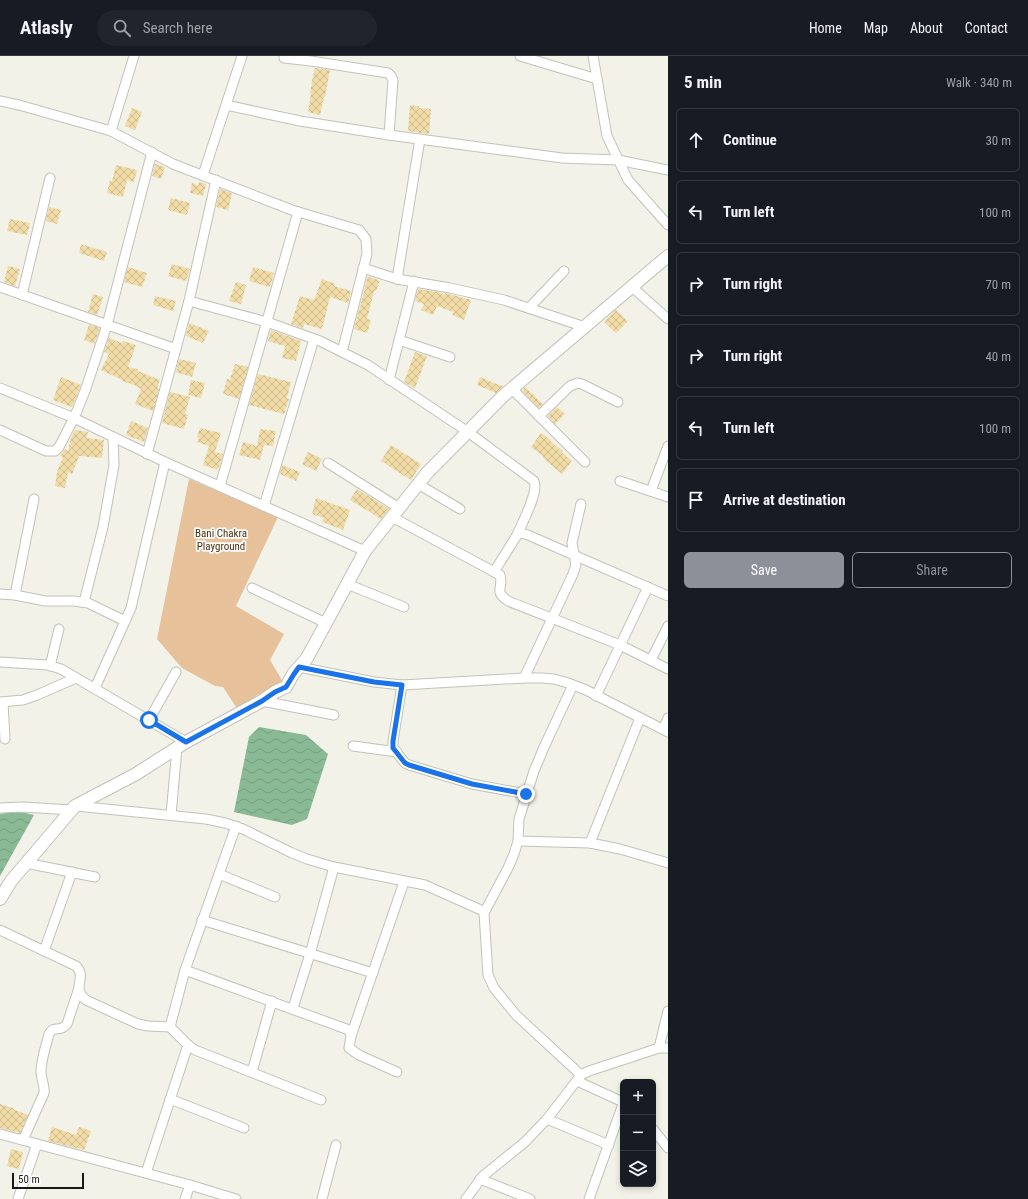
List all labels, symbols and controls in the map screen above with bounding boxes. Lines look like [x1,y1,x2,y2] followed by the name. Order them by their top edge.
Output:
[97,10,377,46] search box
[20,16,73,39] text: Atlasly
[111,17,133,39] icon: search
[143,19,212,37] text: Search here
[809,20,842,36] text: Home
[864,20,888,36] text: Map
[910,20,943,36] text: About
[965,20,1008,36] text: Contact
[684,72,722,92] text: 5 min
[946,75,1012,90] text: Walk · 340 m
[685,129,707,151] icon: ahead
[723,131,777,149] text: Continue
[985,133,1011,148] text: 30 m
[685,201,707,223] icon: left
[723,203,774,221] text: Turn left
[979,205,1011,220] text: 100 m
[685,273,707,295] icon: right
[723,275,782,293] text: Turn right
[985,277,1011,292] text: 70 m
[685,345,707,367] icon: right
[723,347,782,365] text: Turn right
[985,349,1011,364] text: 40 m
[685,417,707,439] icon: left
[723,419,774,437] text: Turn left
[979,421,1011,436] text: 100 m
[685,489,707,511] icon: arrive
[723,491,846,509] text: Arrive at destination
[195,527,247,553] park label: Bani Chakra Playground
[684,552,844,588] button: Save
[852,552,1012,588] button: Share
[140,711,158,729] route start
[517,785,535,803] route end
[620,1079,656,1187] map controls
[620,1079,656,1115] button: +
[620,1115,656,1151] button: −
[620,1151,656,1187] button: layers
[12,1171,84,1190] scale bar
[18,1173,40,1186] text: 50 m

